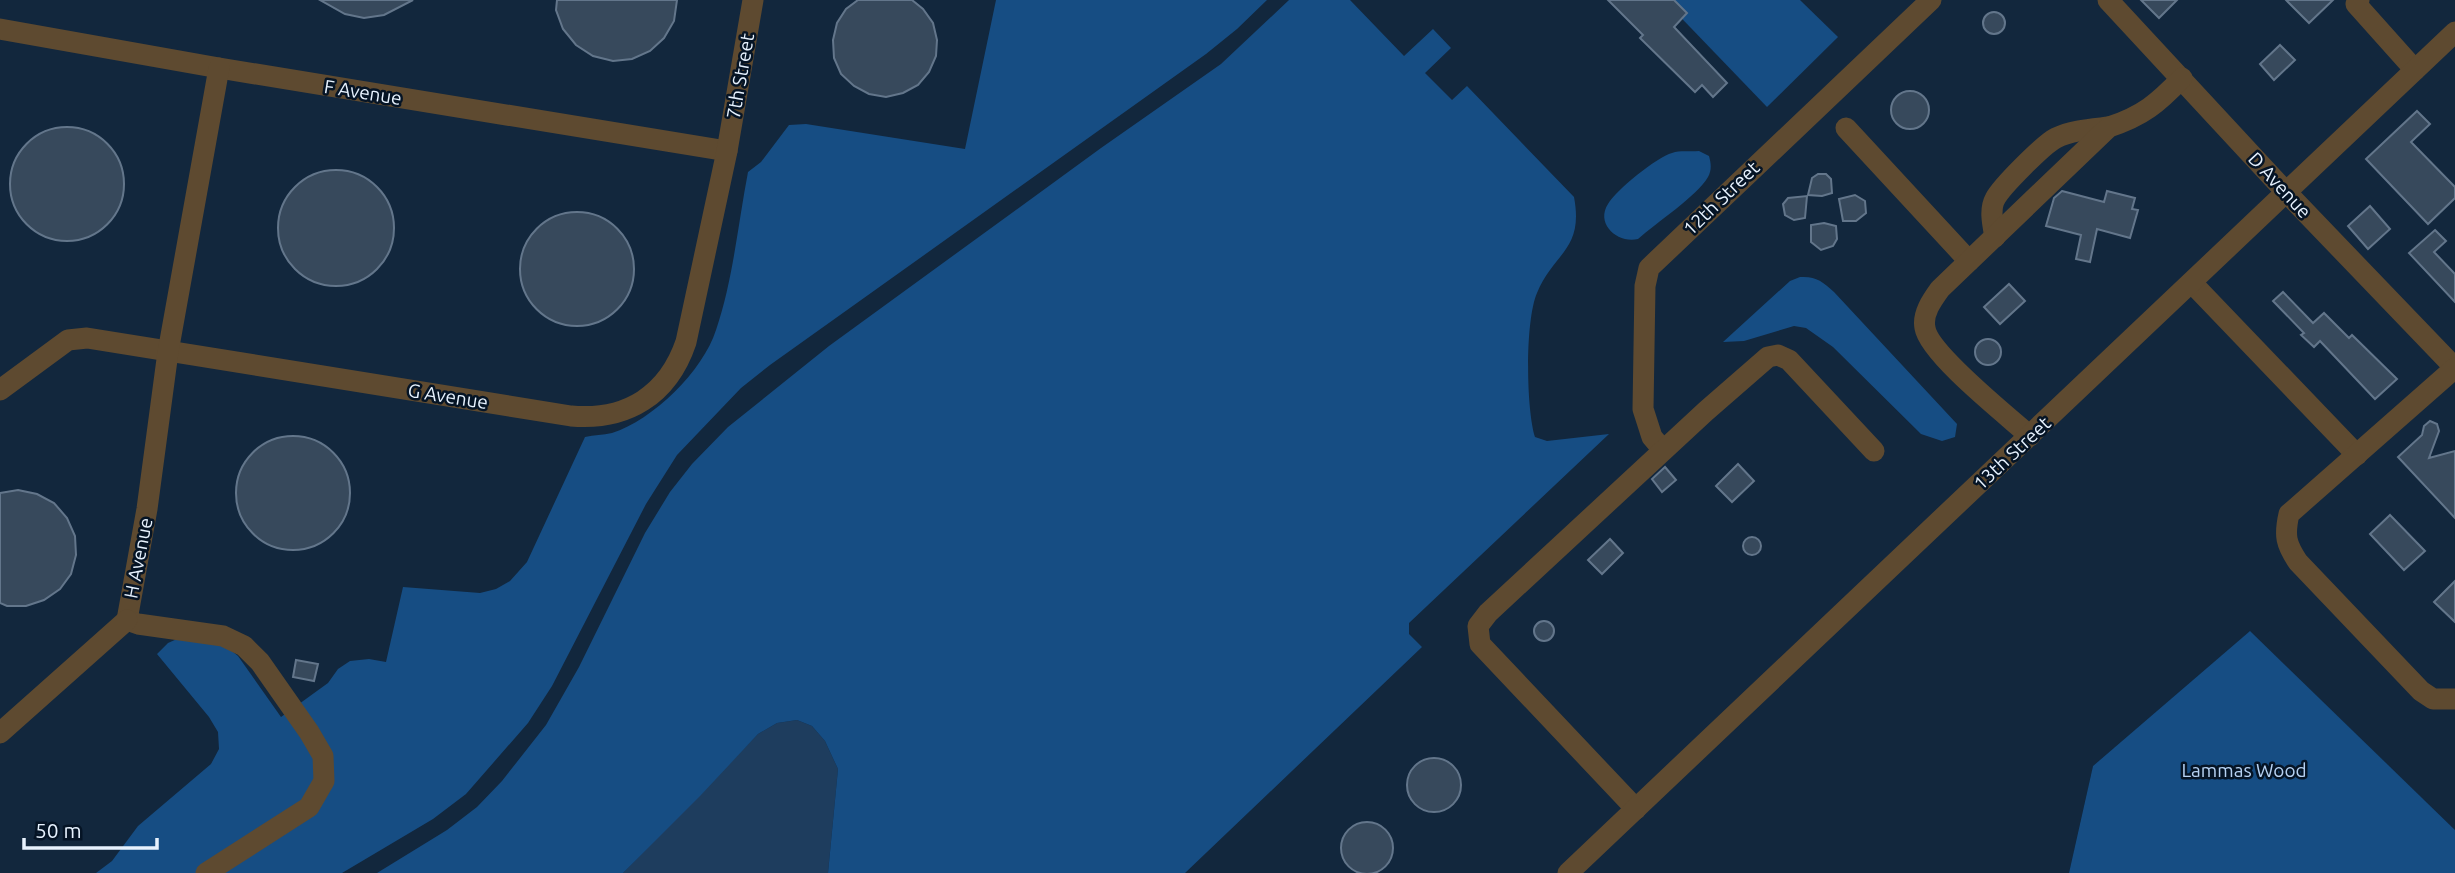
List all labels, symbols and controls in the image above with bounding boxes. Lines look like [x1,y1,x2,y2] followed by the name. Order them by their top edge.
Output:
[722,31,758,120] street label: 7th Street
[323,75,403,109] street label: F Avenue
[2244,148,2316,222] street label: D Avenue
[1678,156,1764,240] street label: 12th Street
[406,379,490,413] street label: G Avenue
[1969,411,2055,494] street label: 13th Street
[119,516,157,600] street label: H Avenue
[2181,759,2307,781] park label: Lammas Wood
[24,806,158,850] scale bar
[35,818,82,842] text: 50 m

